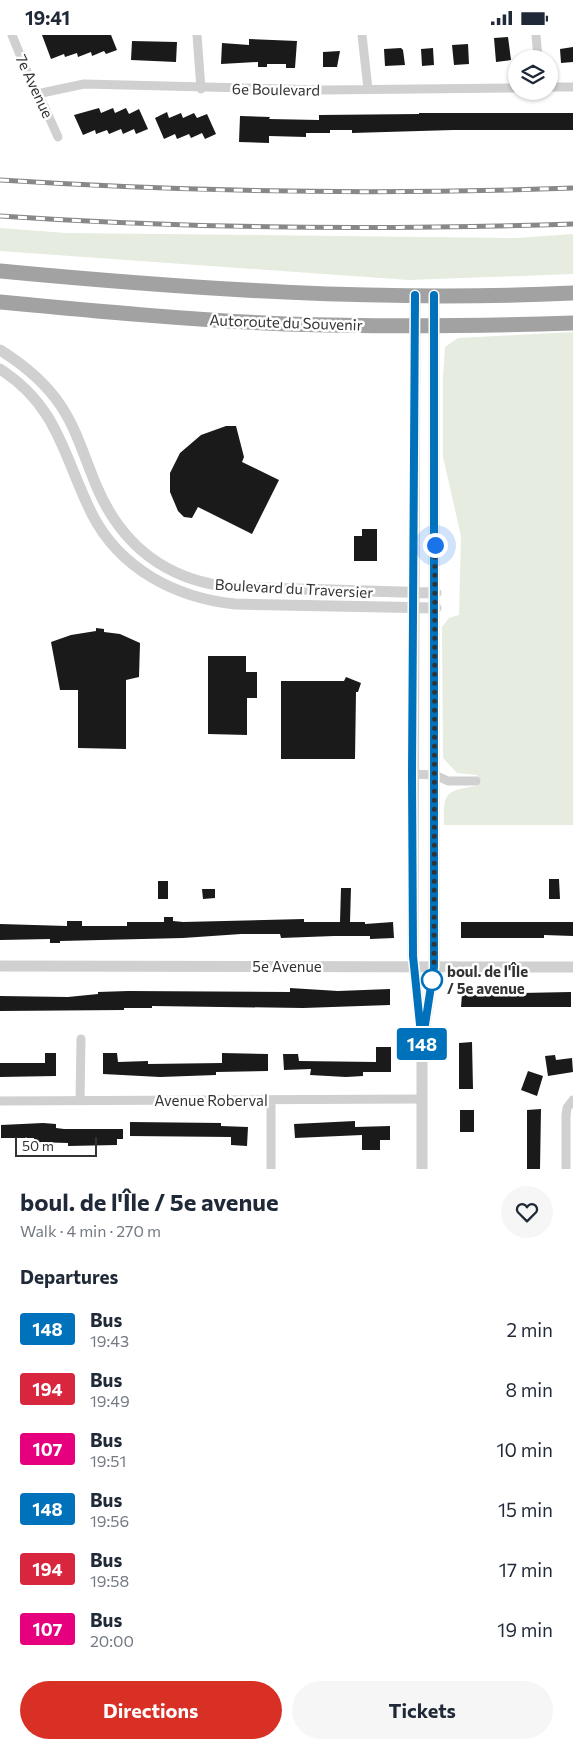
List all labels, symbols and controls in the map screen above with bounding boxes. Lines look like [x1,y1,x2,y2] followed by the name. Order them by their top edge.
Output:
[25,6,70,29] text: 19:41
[508,50,558,100] map controls
[508,50,558,100] button: layers
[12,51,58,121] street label: 7e Avenue
[232,79,320,99] street label: 6e Boulevard
[209,310,363,334] street label: Autoroute du Souvenir
[423,533,448,558] your location
[214,575,374,601] street label: Boulevard du Traversier
[252,957,322,975] street label: 5e Avenue
[447,962,528,997] place label: boul. de l'Île / 5e avenue
[421,969,443,991] marker: boul. de l'Île / 5e avenue
[393,1028,451,1060] line badge: 148
[407,1033,437,1055] text: 148
[154,1091,268,1109] street label: Avenue Roberval
[15,1134,98,1157] scale bar
[22,1137,54,1154] text: 50 m
[501,1186,553,1238] button: heart
[20,1187,279,1216] text: boul. de l'Île / 5e avenue
[20,1221,161,1240] text: Walk · 4 min · 270 m
[20,1265,118,1288] text: Departures
[90,1308,122,1331] text: Bus
[32,1318,63,1340] text: 148
[506,1318,553,1341] text: 2 min
[90,1331,129,1350] text: 19:43
[90,1368,122,1391] text: Bus
[32,1378,63,1400] text: 194
[505,1378,553,1401] text: 8 min
[90,1391,130,1410] text: 19:49
[90,1428,122,1451] text: Bus
[33,1438,62,1460] text: 107
[496,1438,553,1461] text: 10 min
[90,1451,126,1470] text: 19:51
[90,1488,122,1511] text: Bus
[32,1498,63,1520] text: 148
[498,1498,553,1521] text: 15 min
[90,1511,129,1530] text: 19:56
[90,1548,122,1571] text: Bus
[32,1558,63,1580] text: 194
[499,1558,553,1581] text: 17 min
[90,1571,129,1590] text: 19:58
[90,1608,122,1631] text: Bus
[33,1618,62,1640] text: 107
[497,1618,553,1641] text: 19 min
[90,1631,134,1650] text: 20:00
[20,1681,282,1739] button: Directions
[292,1681,553,1739] button: Tickets

